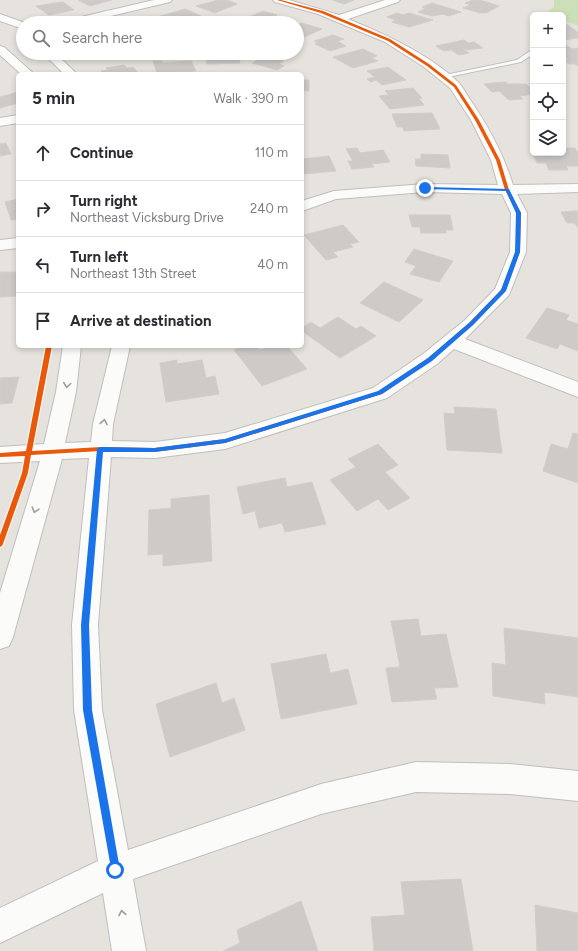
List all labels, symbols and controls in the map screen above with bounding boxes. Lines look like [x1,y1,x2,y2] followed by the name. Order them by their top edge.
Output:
[530,12,566,156] map controls
[530,12,566,48] button: +
[16,16,304,60] search box
[30,27,52,49] icon: search
[62,29,142,47] text: Search here
[530,48,566,84] button: −
[530,84,566,120] button: locate
[32,88,75,108] text: 5 min
[213,91,288,106] text: Walk · 390 m
[530,120,566,156] button: layers
[32,142,54,164] icon: ahead
[70,144,133,162] text: Continue
[255,145,288,160] text: 110 m
[416,179,434,197] route end
[70,192,138,210] text: Turn right
[32,198,54,220] icon: right
[250,201,288,216] text: 240 m
[70,210,224,225] text: Northeast Vicksburg Drive
[70,248,128,266] text: Turn left
[32,254,54,276] icon: left
[257,257,288,272] text: 40 m
[70,266,196,281] text: Northeast 13th Street
[32,310,54,332] icon: arrive
[70,312,211,330] text: Arrive at destination
[63,382,72,388] one-way arrow
[99,419,108,426] one-way arrow
[31,507,40,514] one-way arrow
[106,861,124,879] route start
[119,909,127,916] one-way arrow

